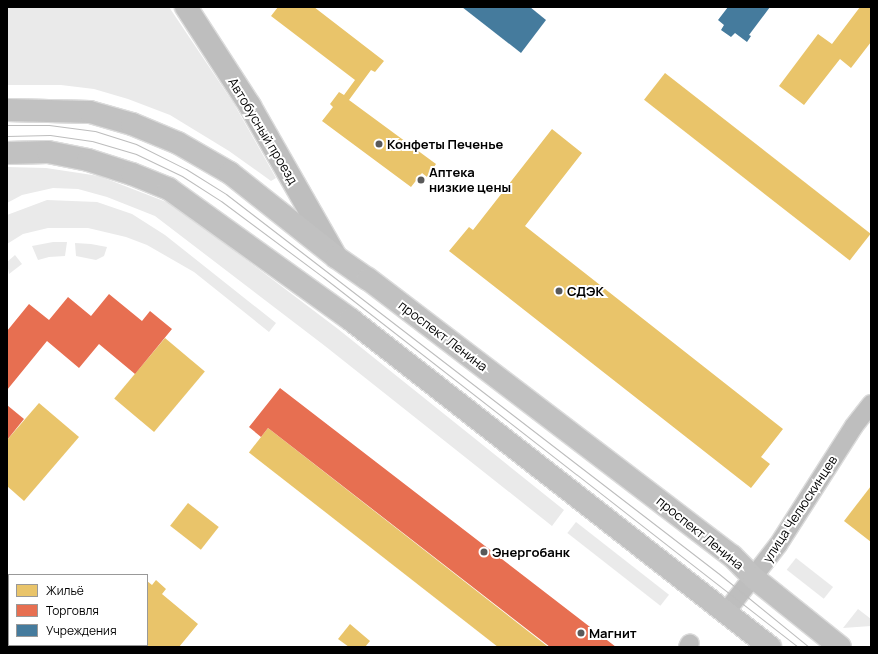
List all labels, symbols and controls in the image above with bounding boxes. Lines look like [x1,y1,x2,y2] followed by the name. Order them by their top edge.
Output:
[225,75,301,187] street label: Автобусный проезд
[387,136,503,152] place label: Конфеты Печенье
[374,139,384,149] marker: Конфеты Печенье
[429,165,511,196] place label: Аптека низкие цены
[416,175,426,185] marker: Аптека низкие цены
[567,283,604,299] place label: СДЭК
[554,286,564,296] marker: СДЭК
[395,297,491,375] street label: проспект Ленина
[760,453,840,565] street label: улица Челюскинцев
[653,493,747,573] street label: проспект Ленина
[492,544,570,560] place label: Энергобанк
[479,547,489,557] marker: Энергобанк
[8,574,148,646] legend
[46,582,84,599] text: Жильё
[46,602,99,619] text: Торговля
[46,622,117,639] text: Учреждения
[589,625,637,641] place label: Магнит
[576,628,586,638] marker: Магнит

